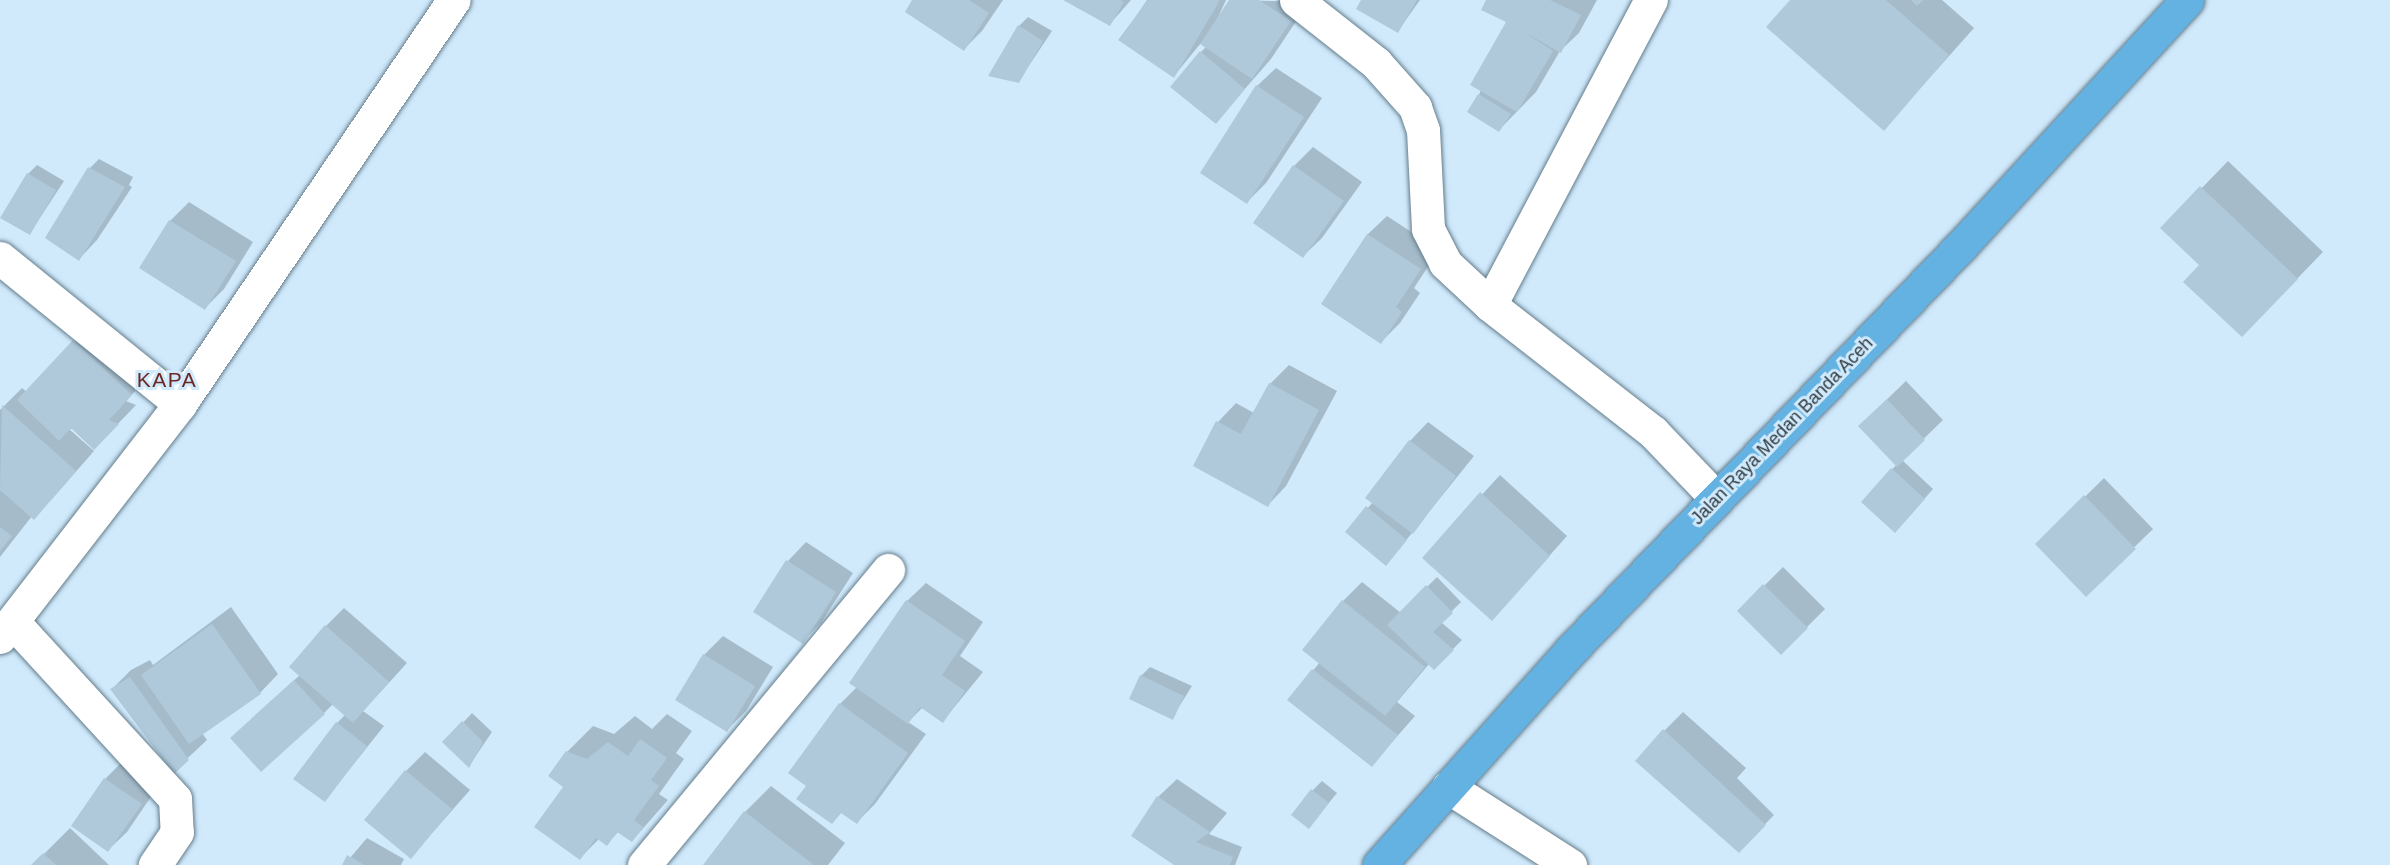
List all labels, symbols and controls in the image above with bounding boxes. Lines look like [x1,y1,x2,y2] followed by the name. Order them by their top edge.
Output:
[1686,332,1878,530] street label: Jalan Raya Medan Banda Aceh
[137,367,197,393] district label: KAPA

